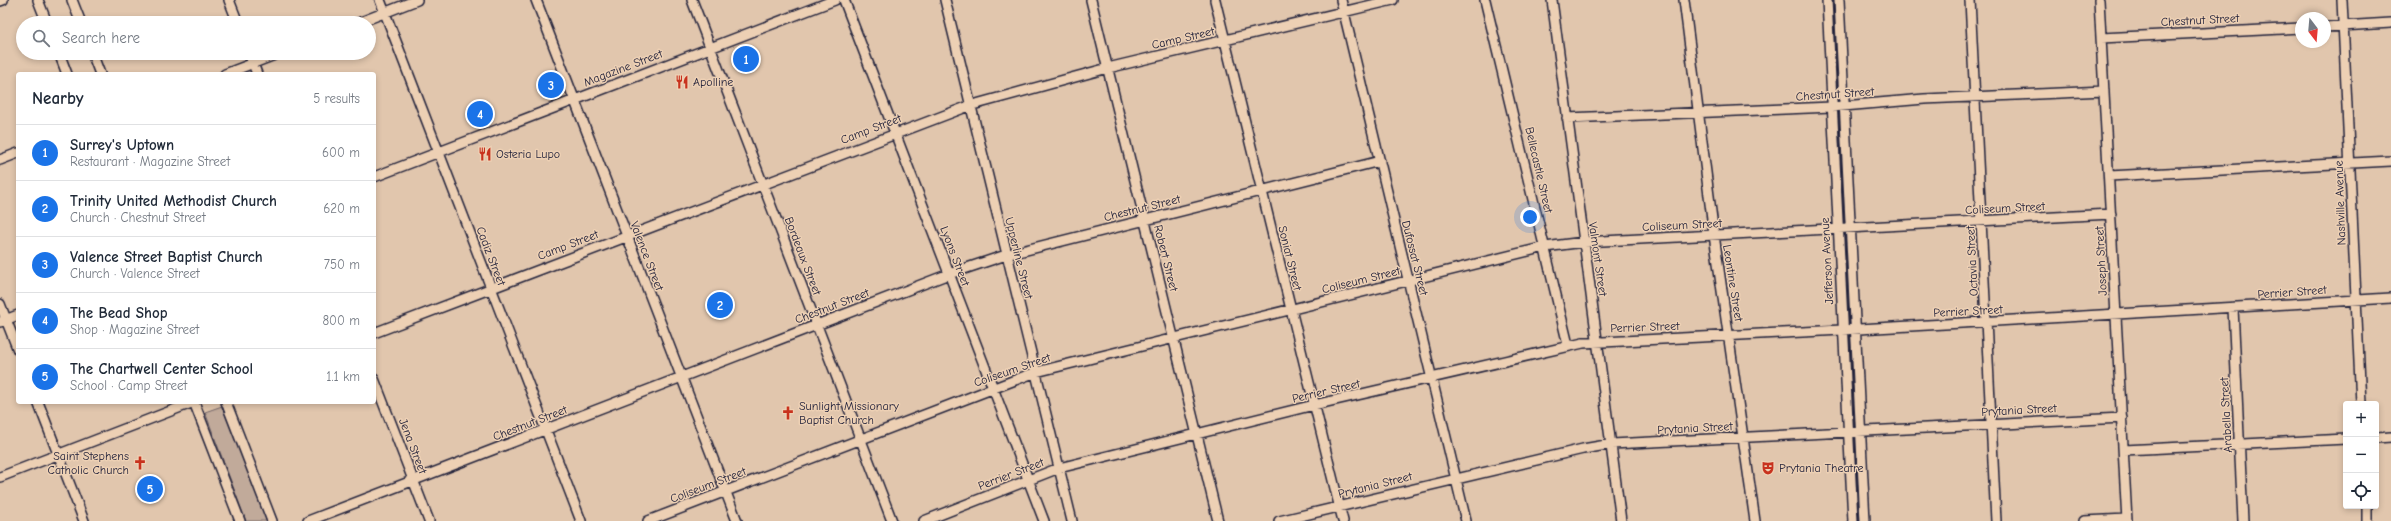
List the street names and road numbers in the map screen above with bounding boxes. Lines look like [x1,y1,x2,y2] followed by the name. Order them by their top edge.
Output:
[2160,11,2240,29] street label: Chestnut Street
[1150,24,1216,52] street label: Camp Street
[582,46,665,89] street label: Magazine Street
[1795,84,1875,104] street label: Chestnut Street
[839,111,904,147] street label: Camp Street
[1522,126,1556,215] street label: Bellecastle Street
[2332,160,2348,246] street label: Nashville Avenue
[1102,192,1182,224] street label: Chestnut Street
[1965,199,2046,217] street label: Coliseum Street
[782,215,825,298] street label: Bordeaux Street
[1002,216,1036,301] street label: Upperline Street
[1642,216,1723,234] street label: Coliseum Street
[1818,217,1836,305] street label: Jefferson Avenue
[627,219,667,293] street label: Valence Street
[1399,219,1431,297] street label: Dufossat Street
[1586,221,1610,298] street label: Valmont Street
[1151,223,1181,293] street label: Robert Street
[937,224,973,289] street label: Lyons Street
[1275,224,1305,292] street label: Soniat Street
[473,225,509,288] street label: Cadiz Street
[1963,225,1981,297] street label: Octavia Street
[2092,225,2110,296] street label: Joseph Street
[536,227,601,263] street label: Camp Street
[1720,244,1746,323] street label: Leontine Street
[1320,263,1402,296] street label: Coliseum Street
[2257,283,2328,301] street label: Perrier Street
[793,285,872,327] street label: Chestnut Street
[1933,302,2004,320] street label: Perrier Street
[1610,319,1680,335] street label: Perrier Street
[972,350,1053,390] street label: Coliseum Street
[1291,376,1362,406] street label: Perrier Street
[2217,376,2235,453] street label: Arabella Street
[1981,401,2058,419] street label: Prytania Street
[491,402,570,444] street label: Chestnut Street
[396,416,430,476] street label: Jena Street
[1657,419,1734,437] street label: Prytania Street
[976,455,1046,493] street label: Perrier Street
[668,464,748,506] street label: Coliseum Street
[1337,469,1414,501] street label: Prytania Street

